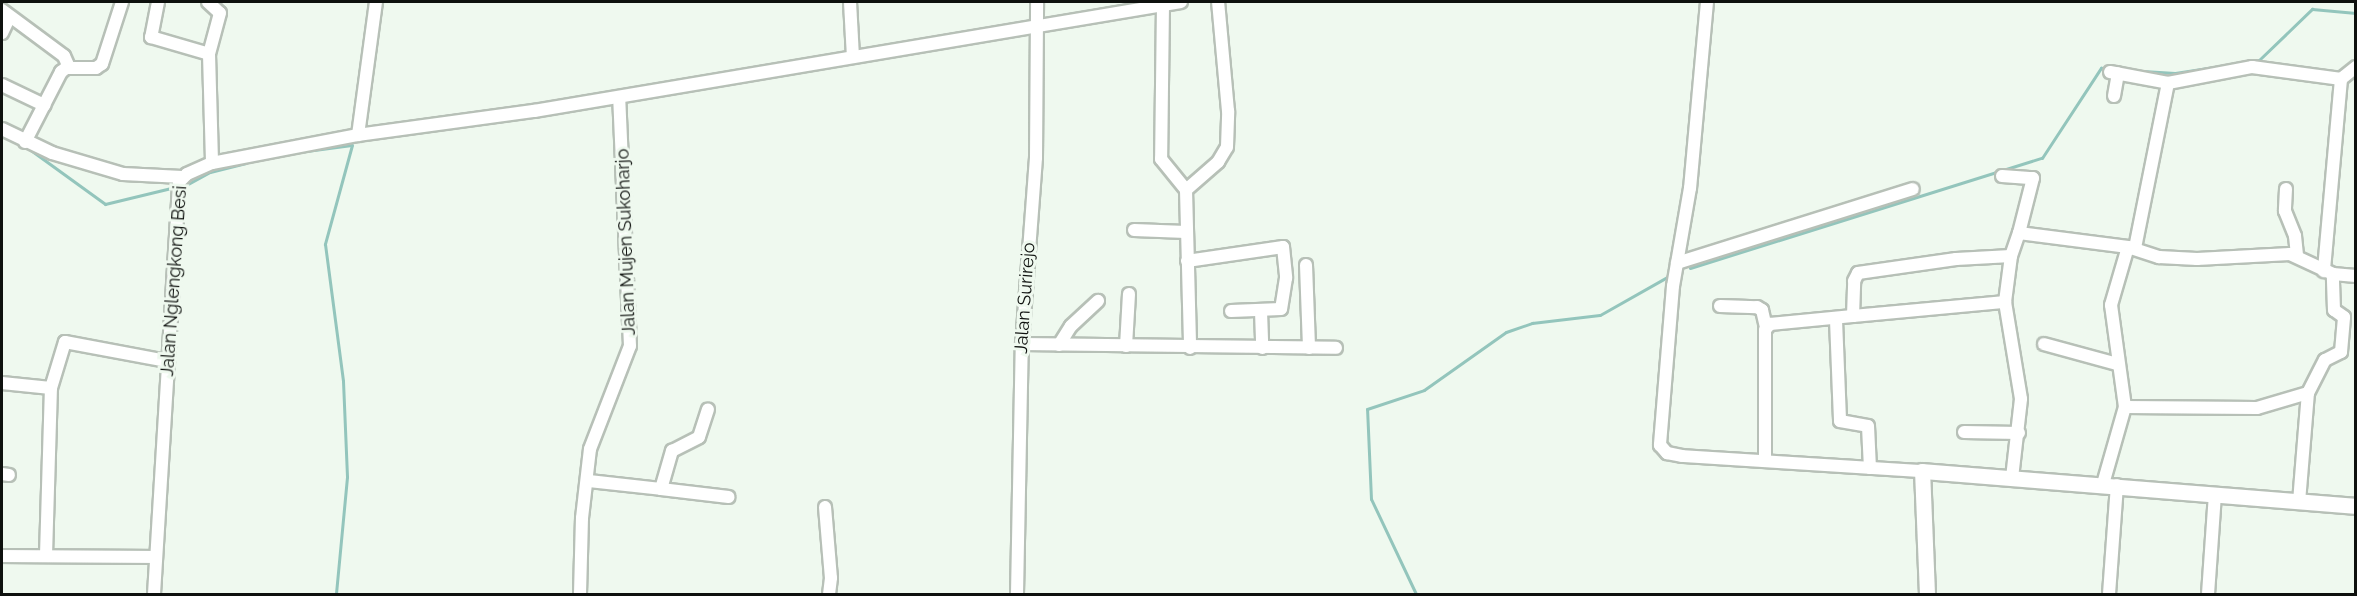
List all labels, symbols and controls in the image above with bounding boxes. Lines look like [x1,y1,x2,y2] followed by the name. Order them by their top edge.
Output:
[612,148,640,336] street label: Jalan Mujen Sukoharjo
[157,185,191,377] street label: Jalan Nglengkong Besi
[1010,242,1040,354] street label: Jalan Surirejo

